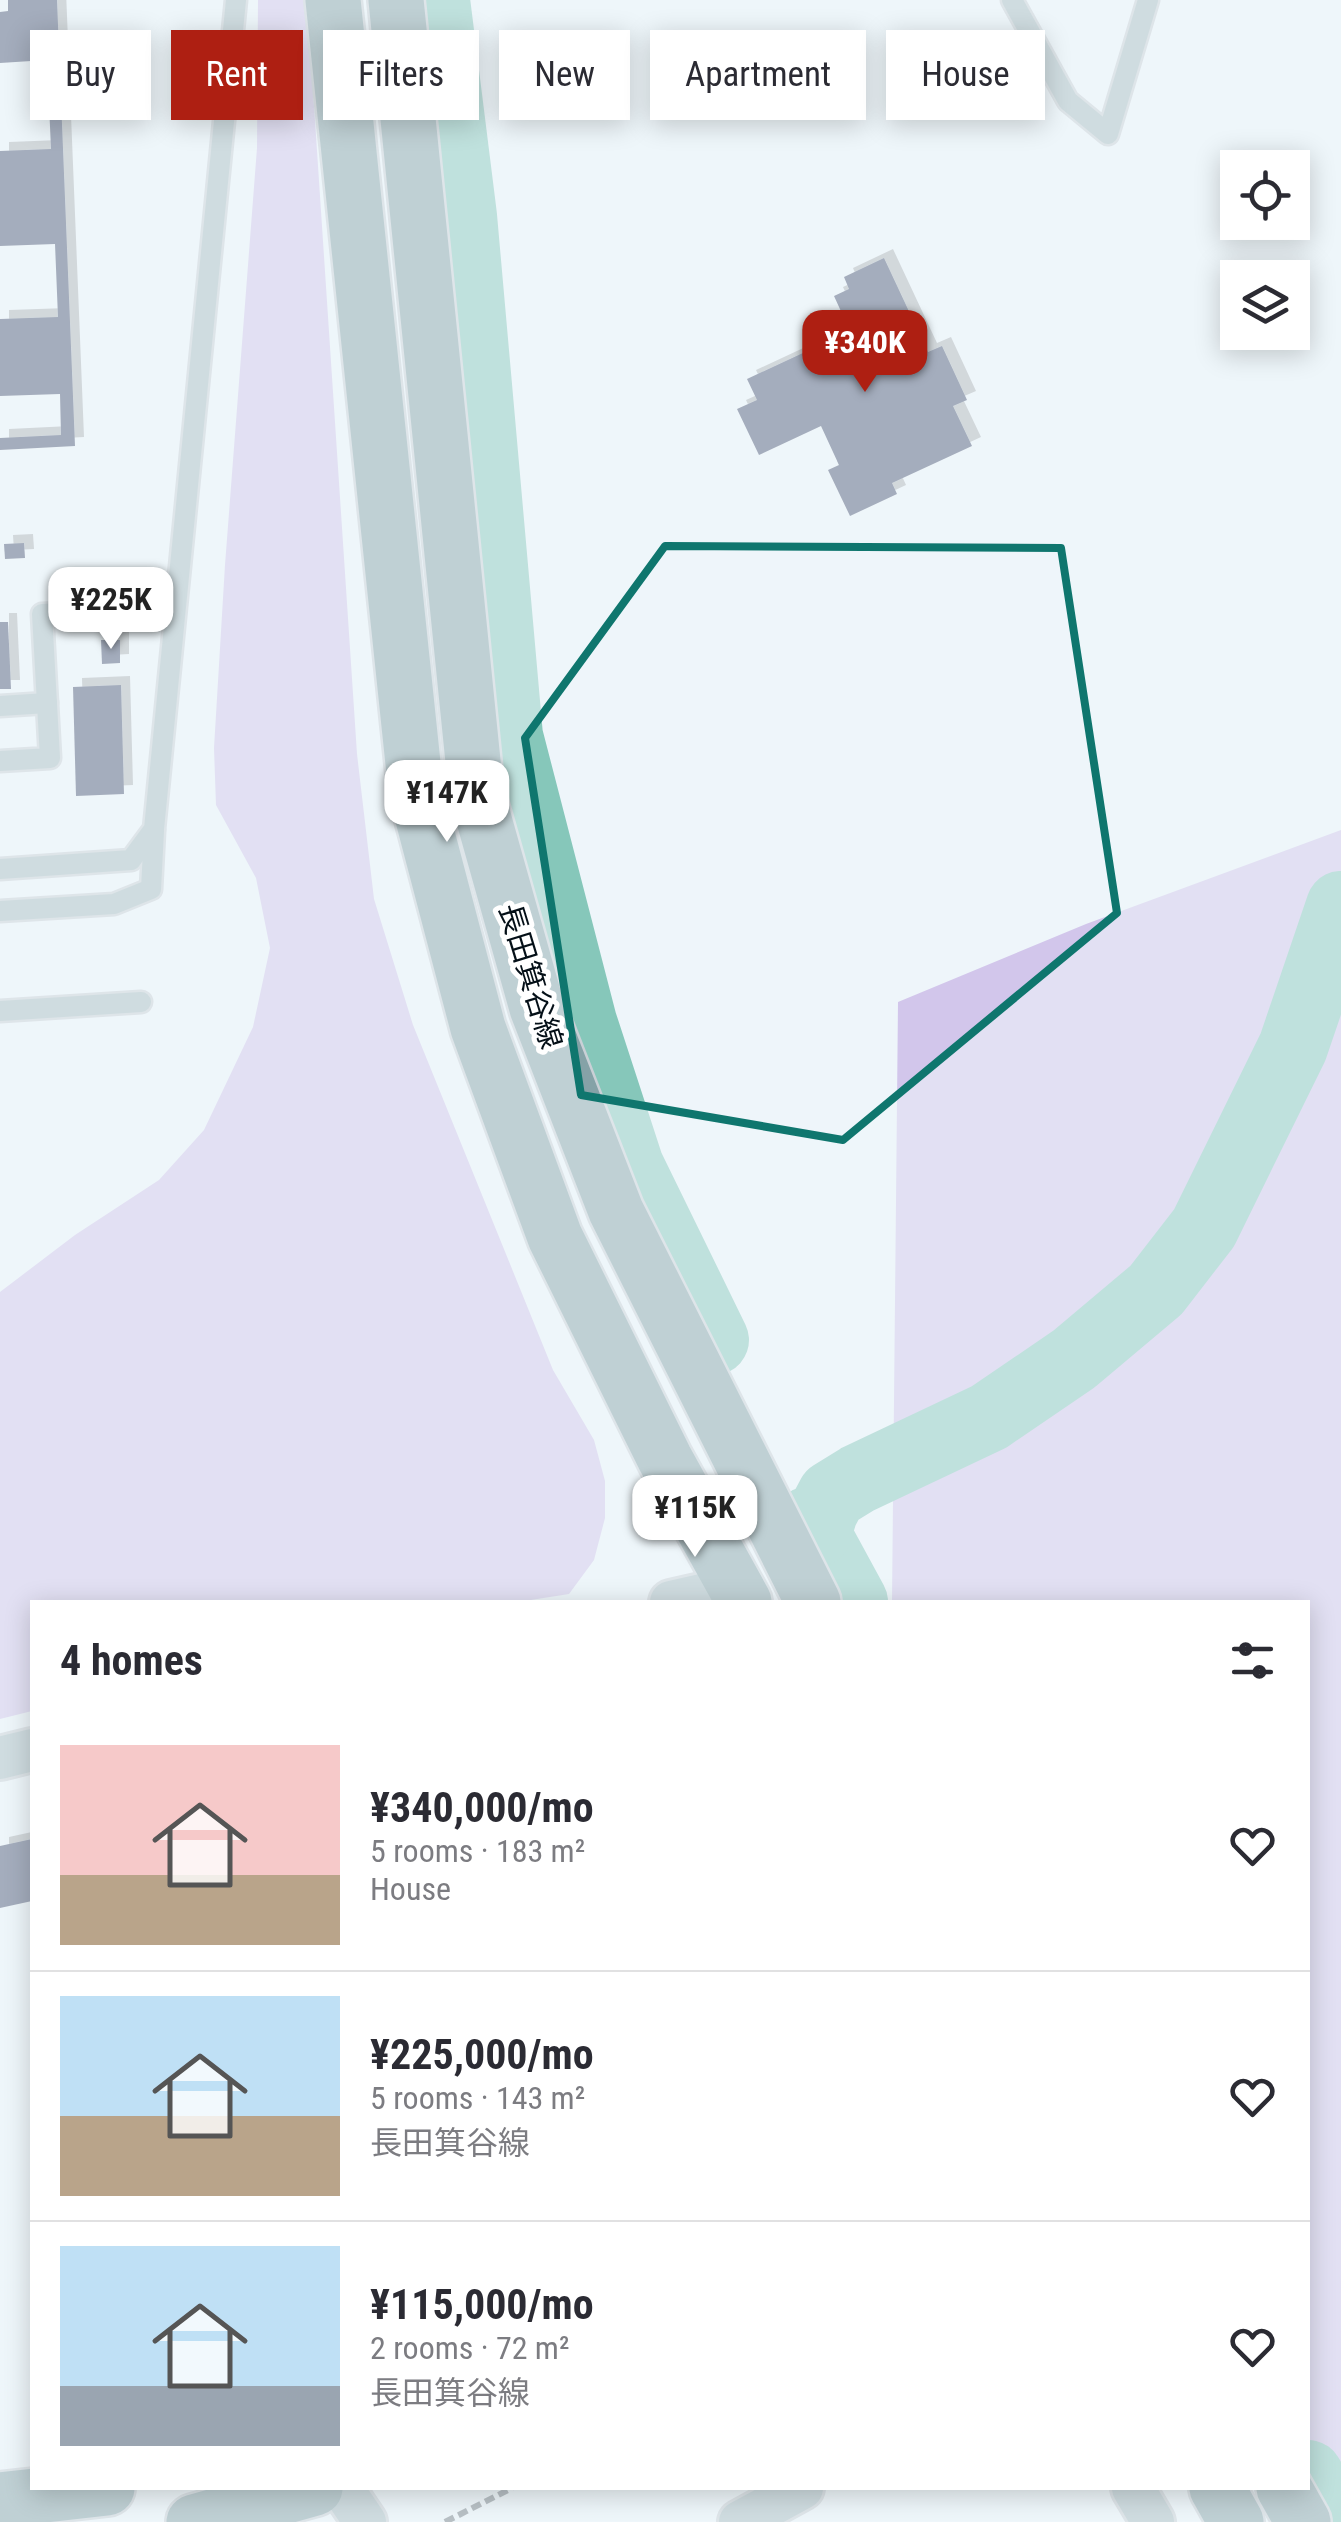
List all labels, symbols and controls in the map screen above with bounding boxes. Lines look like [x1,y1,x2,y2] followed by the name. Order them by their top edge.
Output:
[30,30,151,120] chip: Buy
[171,30,303,120] chip: Rent
[323,30,479,120] chip: Filters
[499,30,630,120] chip: New
[650,30,866,120] chip: Apartment
[886,30,1045,120] chip: House
[1220,150,1310,350] map controls
[1220,150,1310,240] button: locate
[1220,260,1310,350] button: layers
[795,310,935,395] pin: ¥340K
[824,323,906,361] text: ¥340K
[41,567,181,652] pin: ¥225K
[70,580,152,618] text: ¥225K
[377,760,517,845] pin: ¥147K
[406,773,488,811] text: ¥147K
[492,899,570,1053] street label: 長田箕谷線
[625,1475,765,1560] pin: ¥115K
[654,1488,736,1526] text: ¥115K
[1225,1633,1280,1688] icon: filters
[60,1636,203,1685] text: 4 homes
[370,1783,594,1832] text: ¥340,000/mo
[140,1785,260,1905] icon: home
[1225,1818,1280,1873] icon: heart
[370,1832,585,1870] text: 5 rooms · 183 m²
[370,1870,451,1908] text: House
[370,2030,594,2079] text: ¥225,000/mo
[140,2036,260,2156] icon: home
[1225,2069,1280,2124] icon: heart
[370,2079,585,2117] text: 5 rooms · 143 m²
[370,2124,530,2162] text: 長田箕谷線
[370,2280,594,2329] text: ¥115,000/mo
[140,2286,260,2406] icon: home
[1225,2319,1280,2374] icon: heart
[370,2329,569,2367] text: 2 rooms · 72 m²
[370,2374,530,2412] text: 長田箕谷線

